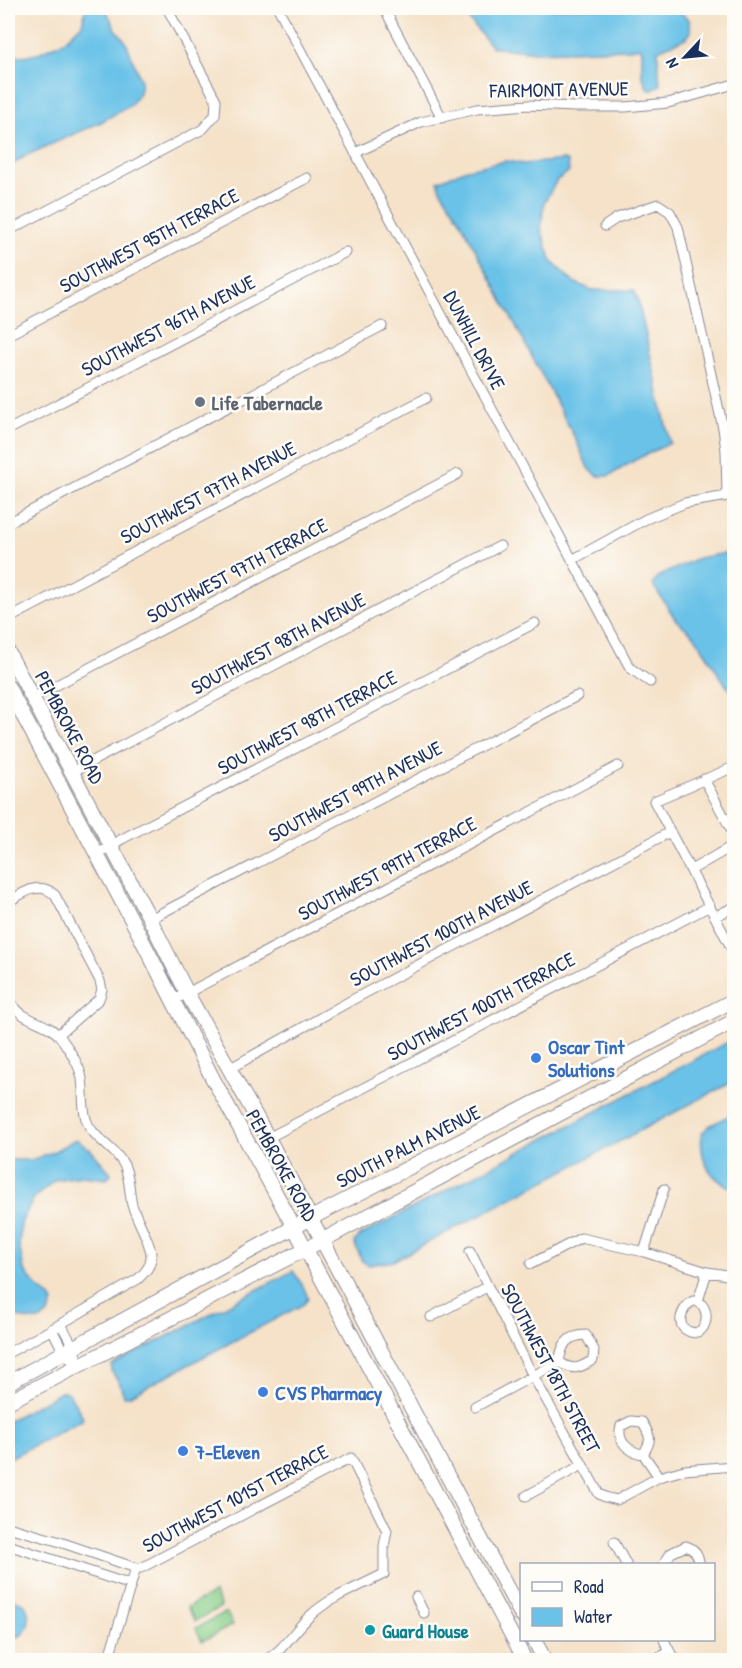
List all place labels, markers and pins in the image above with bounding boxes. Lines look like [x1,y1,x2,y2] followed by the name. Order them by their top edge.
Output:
[212,389,323,416] place label: Life Tabernacle
[193,395,207,409] marker: Life Tabernacle
[548,1033,626,1083] place label: Oscar Tint Solutions
[529,1051,543,1065] marker: Oscar Tint Solutions
[275,1379,383,1407] place label: CVS Pharmacy
[256,1385,270,1399] marker: CVS Pharmacy
[194,1438,260,1465] place label: 7-Eleven
[176,1444,190,1458] marker: 7-Eleven
[382,1617,469,1644] place label: Guard House
[363,1623,377,1637] marker: Guard House

